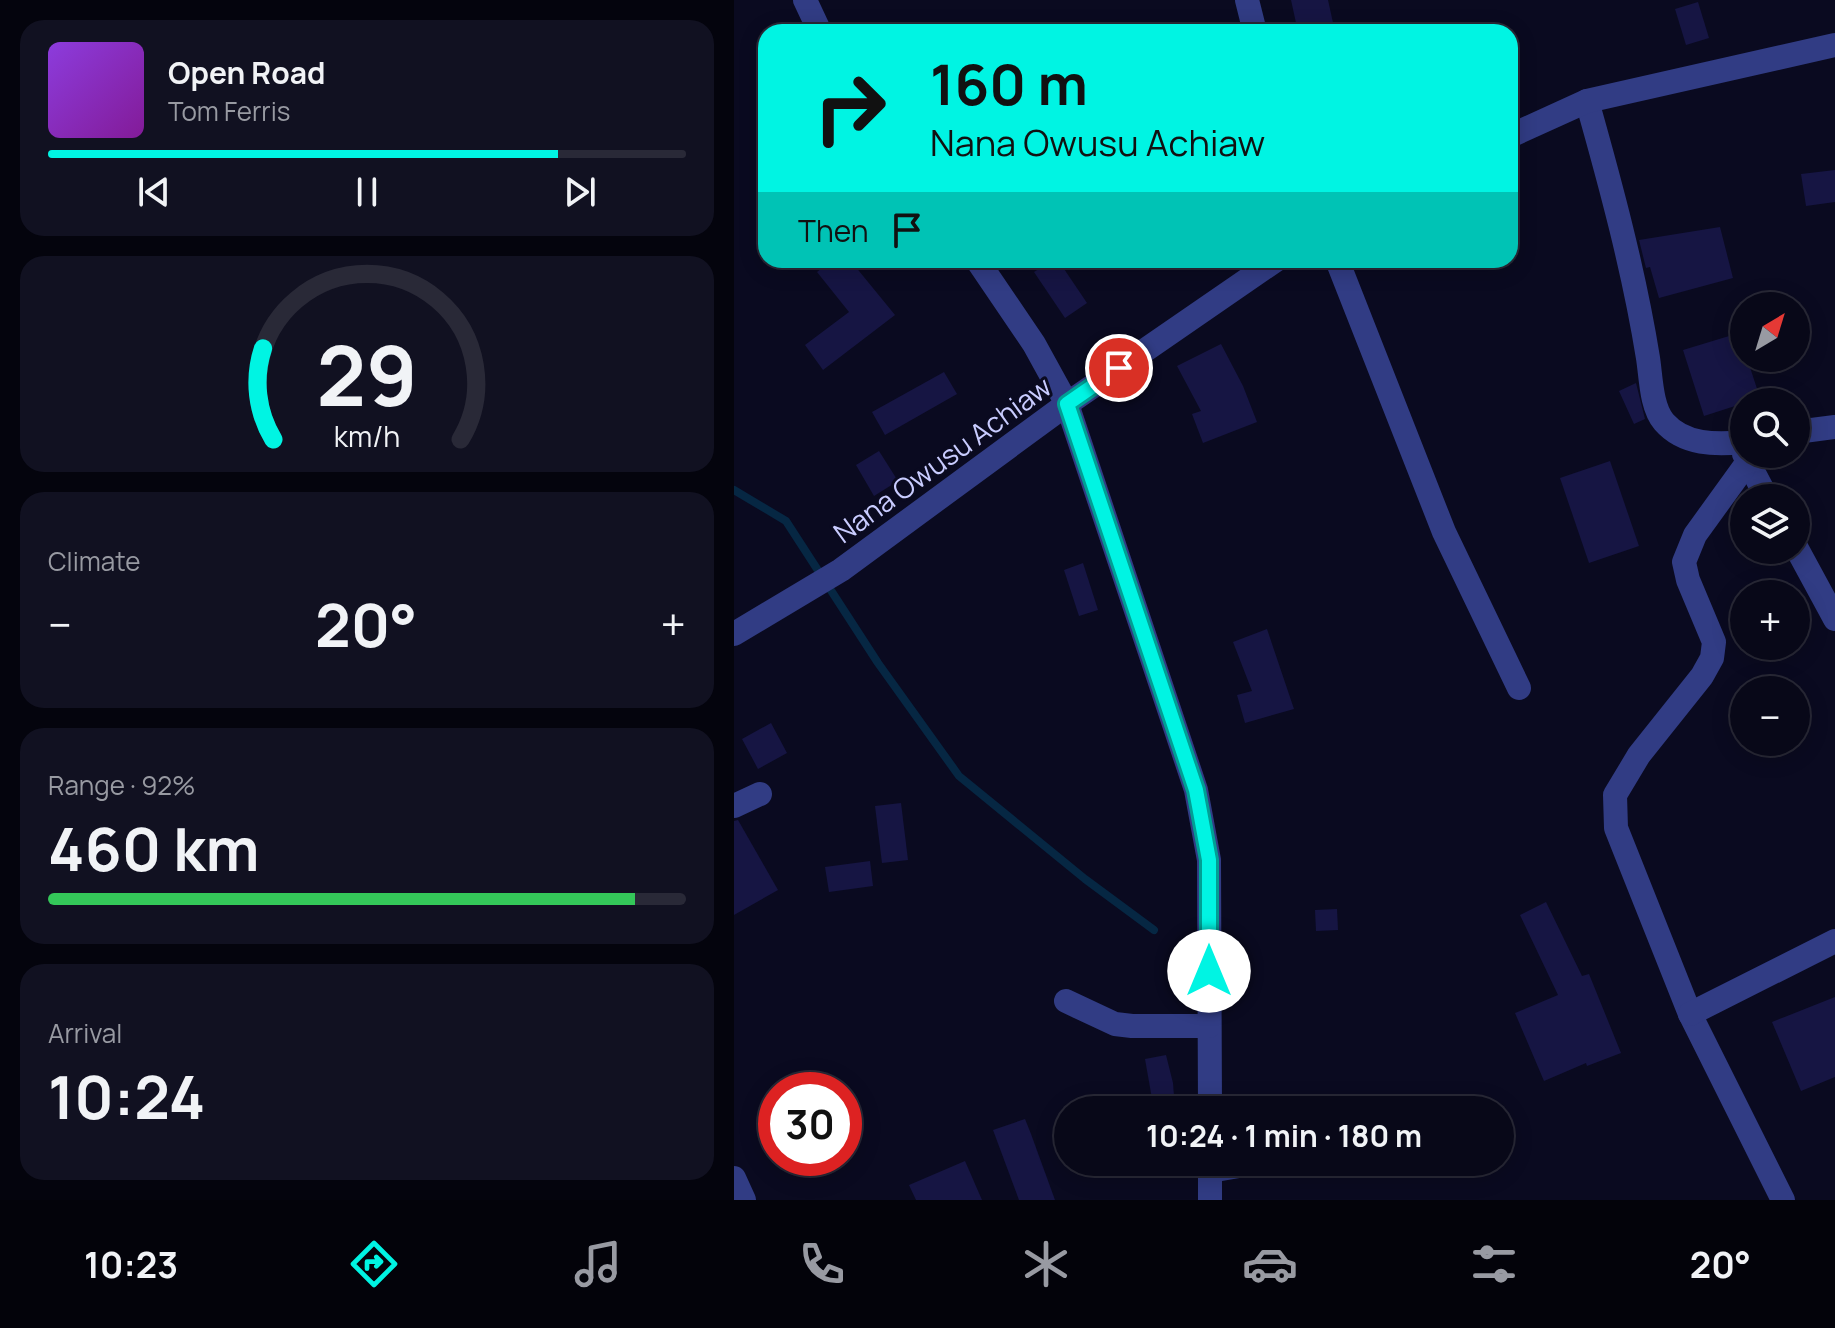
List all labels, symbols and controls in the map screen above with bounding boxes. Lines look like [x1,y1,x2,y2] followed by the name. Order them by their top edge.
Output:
[930,45,1088,122] text: 160 m
[168,52,325,93] text: Open Road
[798,56,902,160] icon: right
[168,93,290,129] text: Tom Ferris
[930,118,1265,167] text: Nana Owusu Achiaw
[132,170,176,214] icon: previous
[345,170,389,214] icon: pause
[558,170,602,214] icon: next
[885,208,929,252] icon: arrive
[798,210,869,251] text: Then
[1730,292,1810,372] north arrow
[1730,292,1810,756] map controls
[316,317,418,431] text: 29
[1085,334,1153,402] pin
[1097,346,1141,390] icon: arrive
[825,367,1059,551] street label: Nana Owusu Achiaw
[1730,388,1810,468] button: search
[334,417,400,456] text: km/h
[1730,484,1810,564] button: layers
[48,543,140,579] text: Climate
[1730,580,1810,660] button: +
[315,583,417,665] text: 20°
[48,594,72,654] text: −
[661,594,686,654] text: +
[1730,676,1810,756] button: −
[48,767,196,803] text: Range · 92%
[48,807,260,889] text: 460 km
[1167,929,1251,1013] position arrow
[48,1015,122,1051] text: Arrival
[48,1055,205,1137] text: 10:24
[758,1072,862,1176] speed limit sign: 30
[1146,1115,1422,1156] text: 10:24 · 1 min · 180 m
[346,1236,402,1292] icon: directions
[570,1236,626,1292] icon: music
[794,1236,850,1292] icon: phone
[1018,1236,1074,1292] icon: climate
[1242,1236,1298,1292] icon: car
[1466,1236,1522,1292] icon: filters
[84,1240,178,1289] text: 10:23
[1690,1240,1751,1289] text: 20°

